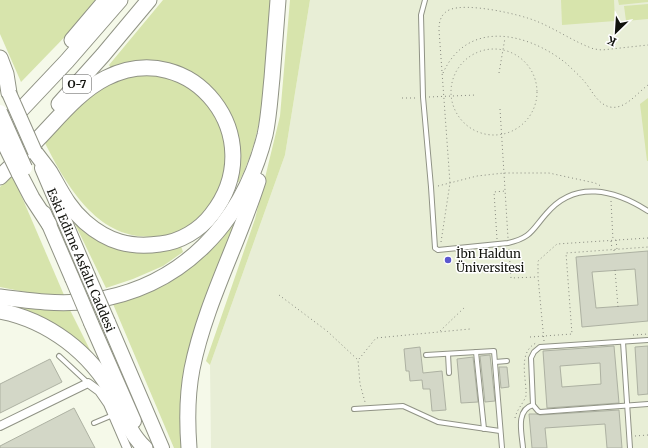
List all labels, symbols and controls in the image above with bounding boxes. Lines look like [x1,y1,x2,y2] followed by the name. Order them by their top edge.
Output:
[596,12,636,52] north arrow
[604,33,618,49] text: K
[63,75,91,93] road number: O-7
[44,186,118,334] street label: Eski Edirne Asfaltı Caddesi
[456,246,525,275] place label: İbn Haldun Üniversitesi
[443,255,453,265] marker: İbn Haldun Üniversitesi

